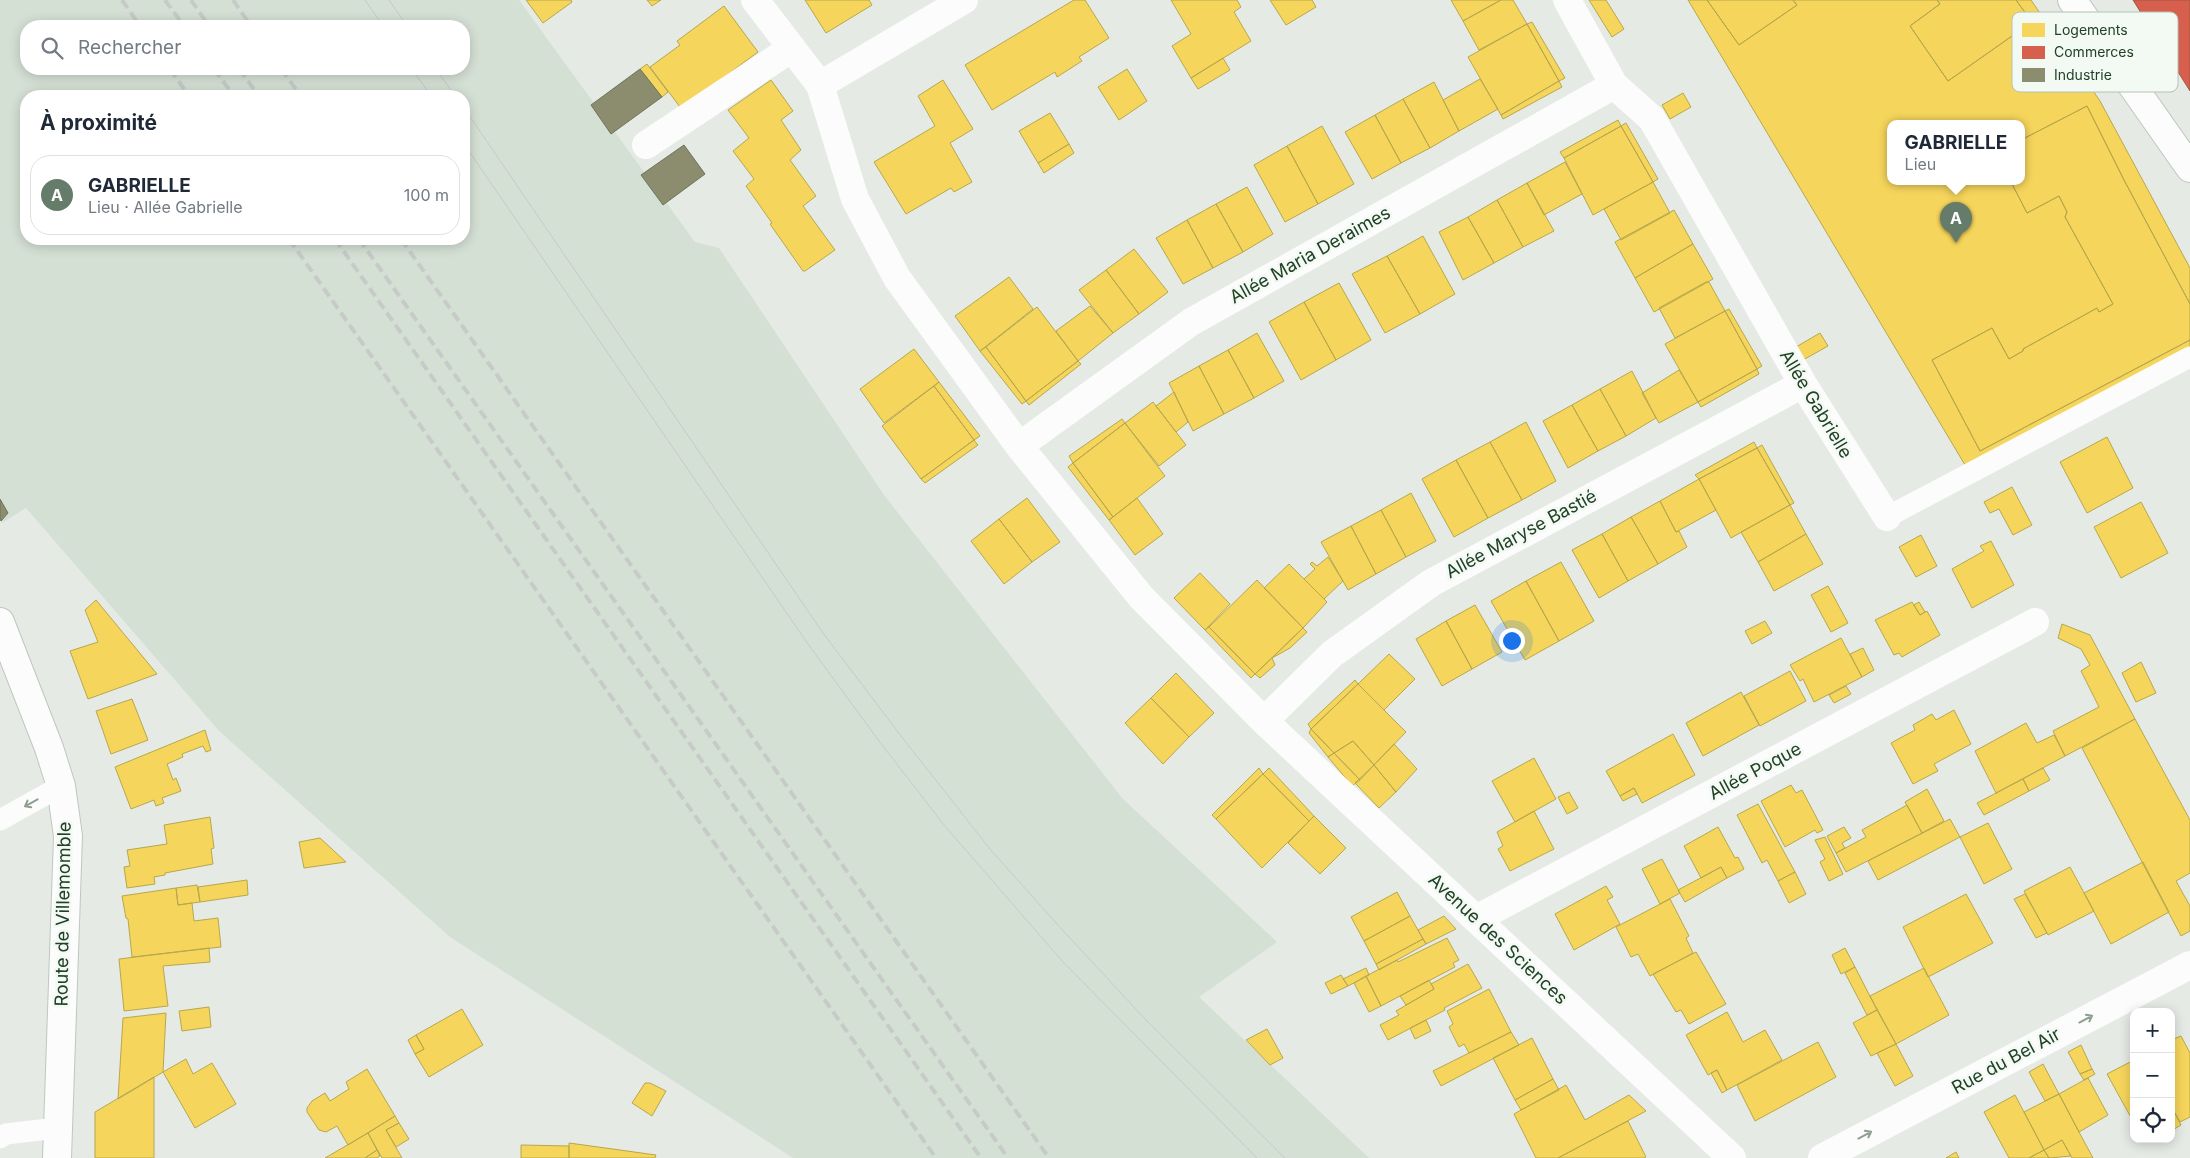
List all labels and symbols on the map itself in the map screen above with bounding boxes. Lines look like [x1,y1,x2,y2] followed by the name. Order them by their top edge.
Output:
[2012,12,2178,92] legend
[2054,21,2128,38] text: Logements
[2054,43,2134,60] text: Commerces
[2054,66,2112,83] text: Industrie
[1226,202,1394,308] street label: Allée Maria Deraimes
[1940,202,1972,243] pin: A
[1776,346,1857,462] street label: Allée Gabrielle
[1442,485,1600,582] street label: Allée Maryse Bastié
[1499,628,1525,654] your location
[1705,737,1805,804] street label: Allée Poque
[23,798,38,808] one-way arrow
[50,821,75,1007] street label: Route de Villemomble
[1425,869,1572,1008] street label: Avenue des Sciences
[2079,1014,2094,1024] one-way arrow
[1948,1023,2064,1098] street label: Rue du Bel Air
[1857,1130,1872,1139] one-way arrow

